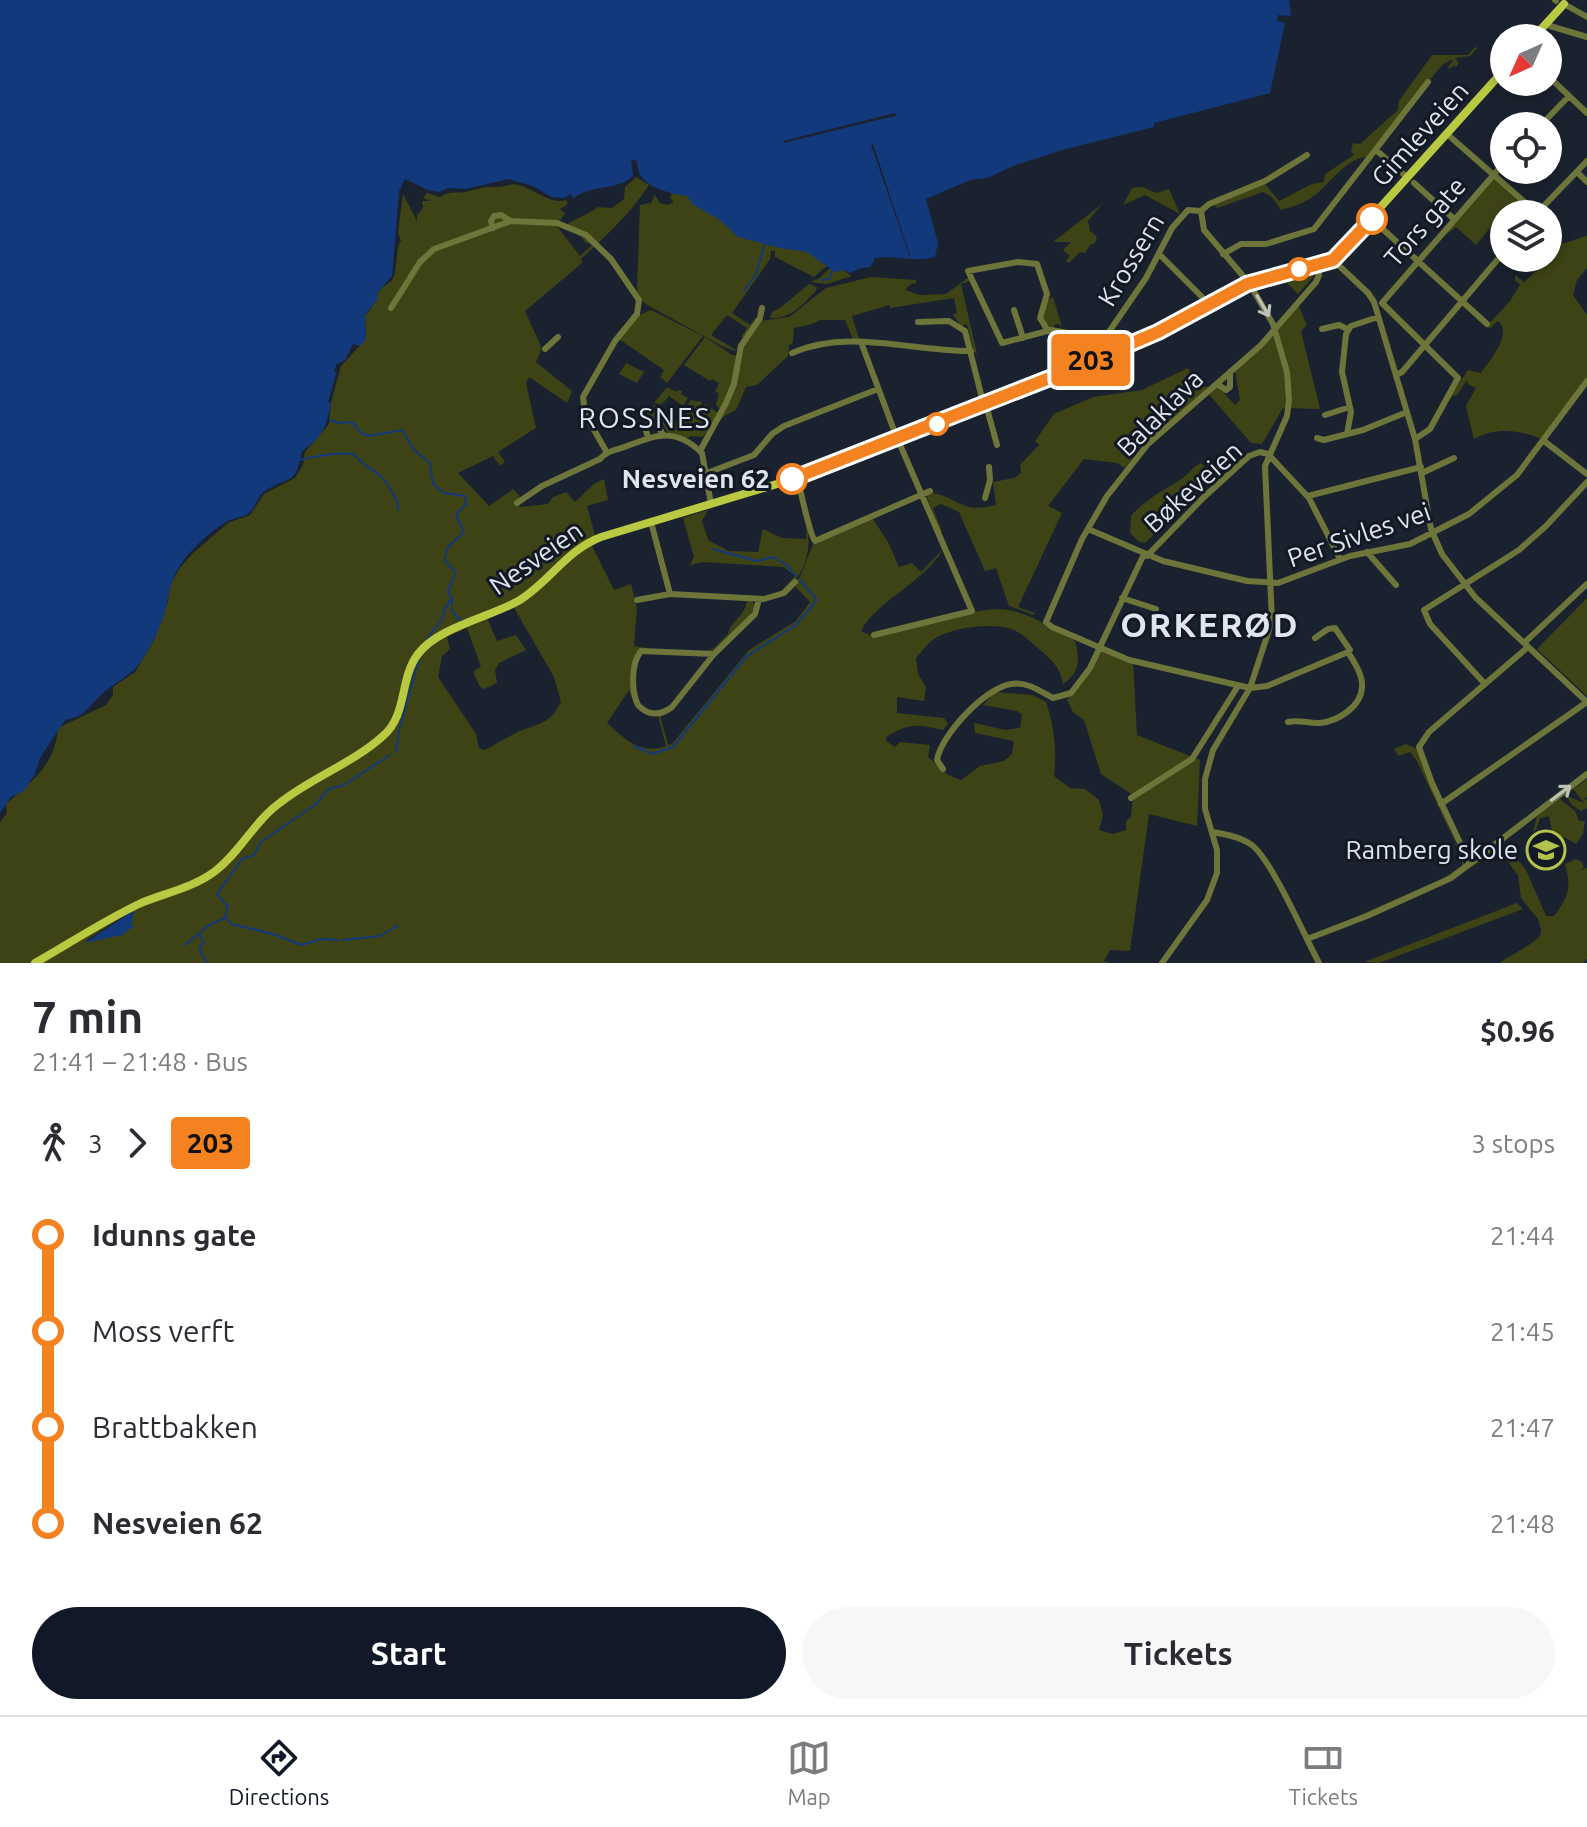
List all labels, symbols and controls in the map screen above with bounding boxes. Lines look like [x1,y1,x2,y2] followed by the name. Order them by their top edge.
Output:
[1490,24,1562,96] north arrow
[1490,24,1562,272] map controls
[1365,76,1474,192] street label: Gimleveien
[1490,112,1562,184] button: locate
[1378,171,1471,272] street label: Tors gate
[1490,200,1562,272] button: layers
[1357,204,1387,234] unlabelled marker
[1092,208,1169,311] street label: Krossern
[1288,258,1310,280] unlabelled marker
[1255,294,1271,317] one-way arrow
[1045,334,1137,386] line badge: 203
[1067,344,1115,375] text: 203
[1111,364,1209,462] street label: Balaklava
[579,402,711,433] district label: ROSSNES
[926,413,948,435] unlabelled marker
[1138,435,1247,538] street label: Bøkeveien
[622,464,770,493] place label: Nesveien 62
[777,464,807,494] marker: Nesveien 62
[1283,496,1434,573] street label: Per Sivles vei
[484,515,588,600] street label: Nesveien
[1120,605,1300,643] district label: ORKERØD
[1550,784,1571,801] one-way arrow
[1525,829,1567,871] school or university icon: Ramberg skole
[1345,835,1518,864] place label: Ramberg skole
[32,992,143,1041] text: 7 min
[1480,1014,1555,1048] text: $0.96
[32,1047,248,1076] text: 21:41 – 21:48 · Bus
[32,1121,76,1165] icon: walk
[115,1121,159,1165] icon: forward
[187,1127,234,1158] text: 203
[88,1129,103,1158] text: 3
[1471,1129,1555,1158] text: 3 stops
[92,1218,257,1252] text: Idunns gate
[1490,1221,1555,1250] text: 21:44
[92,1314,234,1348] text: Moss verft
[1490,1317,1555,1346] text: 21:45
[92,1410,258,1444] text: Brattbakken
[1490,1413,1555,1442] text: 21:47
[92,1506,263,1540] text: Nesveien 62
[1490,1509,1555,1538] text: 21:48
[32,1607,786,1699] button: Start
[802,1607,1555,1699] button: Tickets
[229,1736,329,1809] tab: Directions
[787,1736,831,1809] tab: Map
[1289,1736,1358,1809] tab: Tickets

